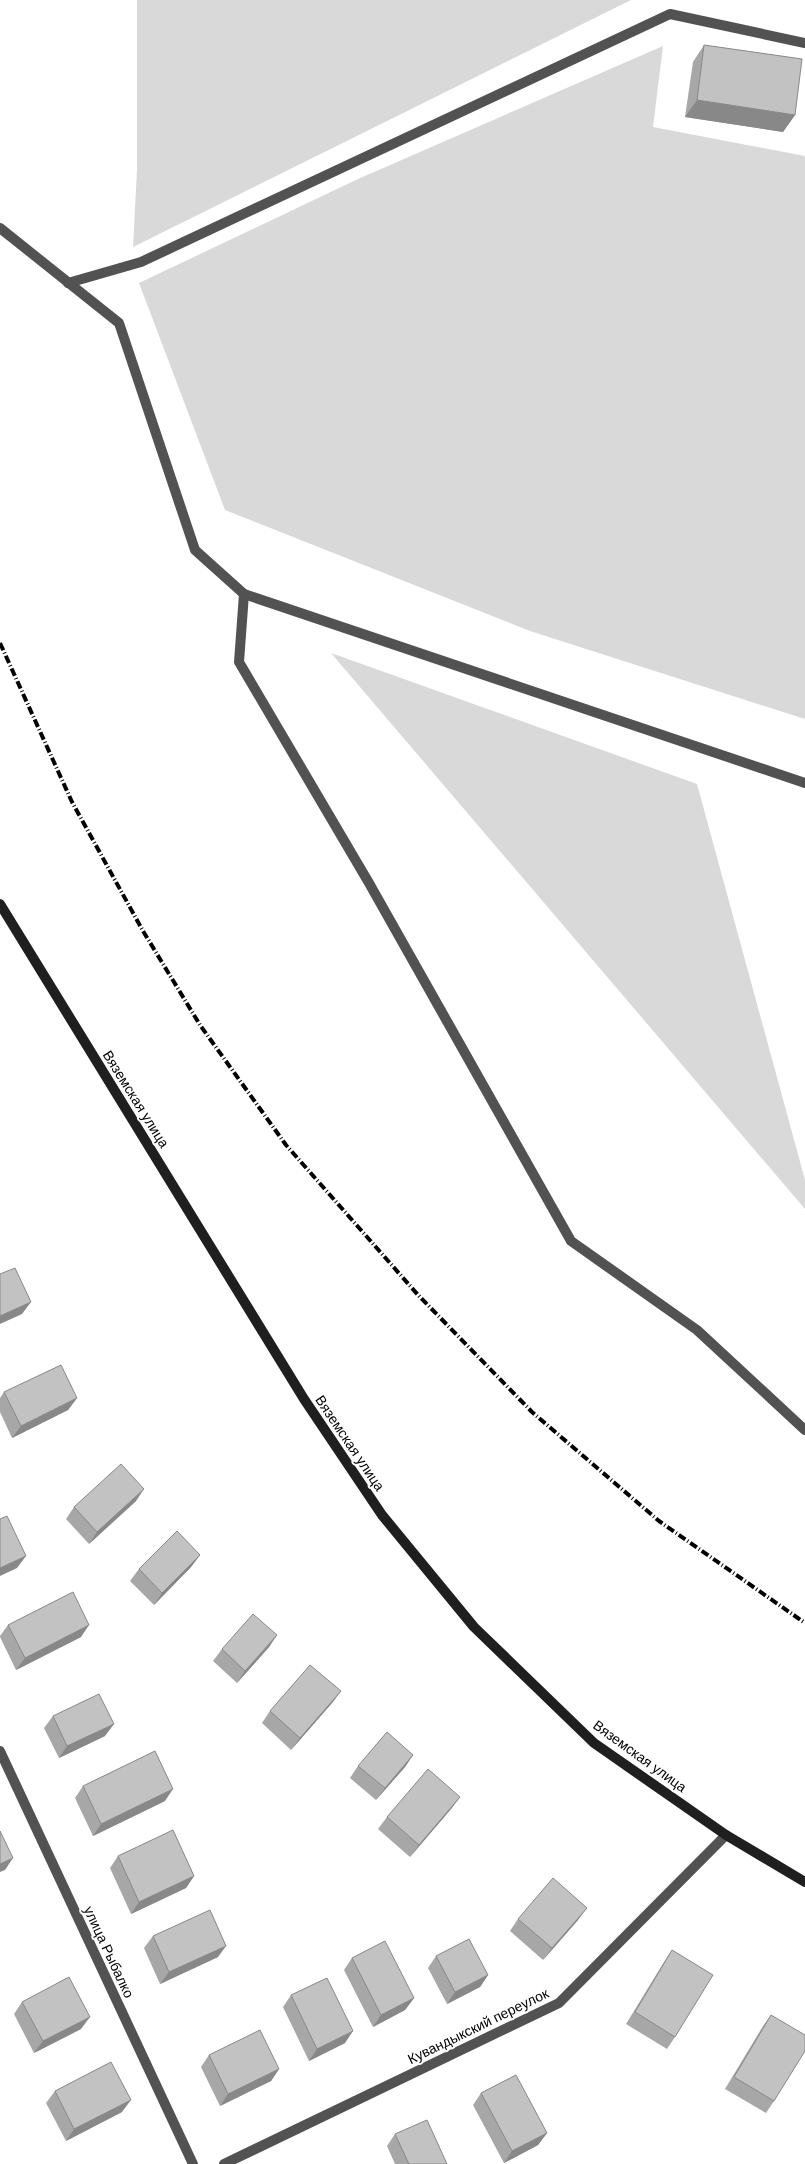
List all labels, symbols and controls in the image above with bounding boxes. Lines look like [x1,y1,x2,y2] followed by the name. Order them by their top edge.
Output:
[99,1047,173,1151] street label: Вяземская улица
[311,1392,389,1494] street label: Вяземская улица
[590,1716,691,1796] street label: Вяземская улица
[80,1903,138,2001] street label: улица Рыбалко
[405,1984,552,2068] street label: Кувандыкский переулок

